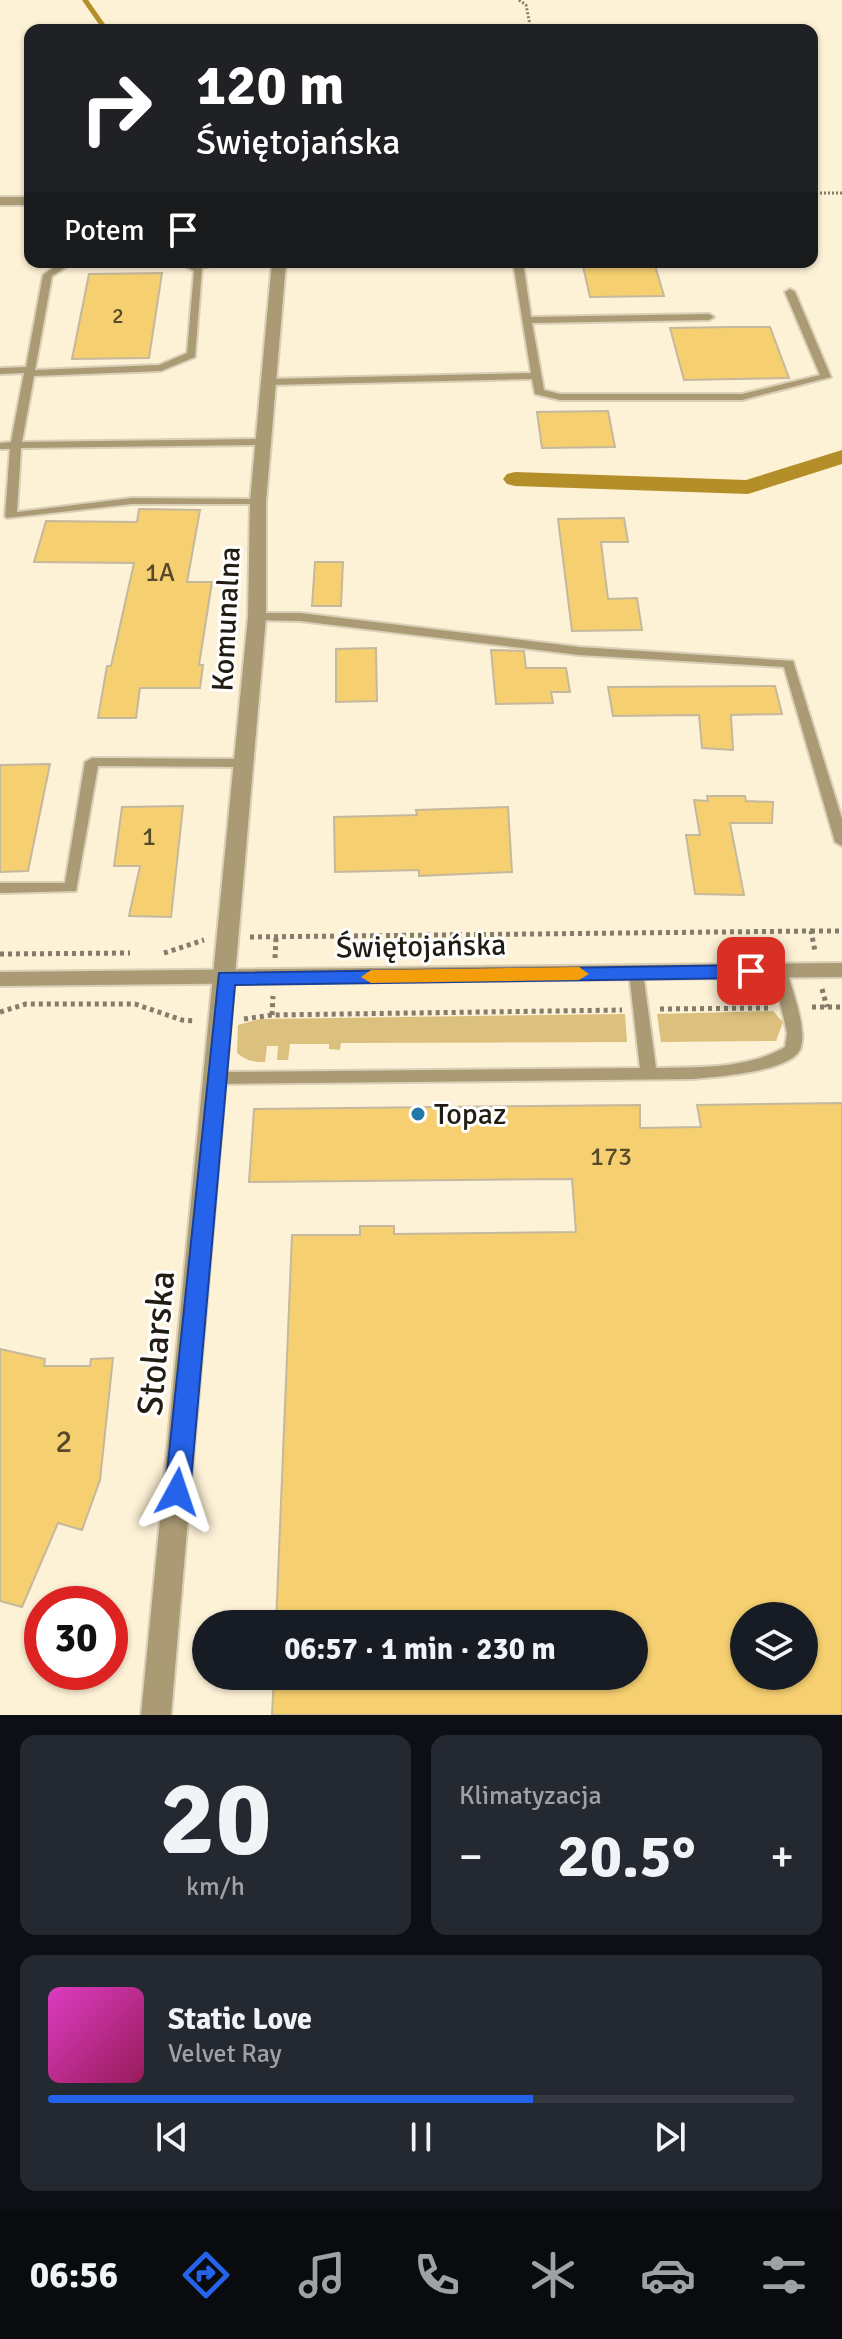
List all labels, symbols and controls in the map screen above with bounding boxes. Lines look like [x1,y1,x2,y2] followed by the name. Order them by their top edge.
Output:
[196,51,344,120] text: 120 m
[64,56,168,160] icon: right
[196,120,401,165] text: Świętojańska
[161,208,205,252] icon: arrive
[64,212,145,249] text: Potem
[112,302,124,329] house number: 2
[204,546,249,693] street label: Komunalna
[145,557,175,589] house number: 1A
[142,821,156,853] house number: 1
[335,927,507,966] street label: Świętojańska
[717,937,785,1005] pin
[729,949,773,993] icon: arrive
[434,1096,506,1133] place label: Topaz
[409,1105,427,1123] marker: Topaz
[590,1141,632,1173] house number: 173
[128,1269,185,1417] street label: Stolarska
[55,1422,73,1461] house number: 2
[135,1450,219,1534] position arrow
[24,1586,128,1690] speed limit sign: 30
[730,1602,818,1690] map controls
[730,1602,818,1690] button: layers
[284,1631,556,1668] text: 06:57 · 1 min · 230 m
[159,1755,272,1883] text: 20
[459,1780,602,1812] text: Klimatyzacja
[557,1820,696,1894] text: 20.5°
[459,1830,483,1884] text: −
[770,1830,794,1884] text: +
[186,1871,245,1903] text: km/h
[168,2001,312,2038] text: Static Love
[168,2038,282,2070] text: Velvet Ray
[150,2115,194,2159] icon: previous
[399,2115,443,2159] icon: pause
[648,2115,692,2159] icon: next
[178,2247,234,2303] icon: directions
[294,2247,350,2303] icon: music
[409,2247,465,2303] icon: phone
[525,2247,581,2303] icon: climate
[640,2247,696,2303] icon: car
[756,2247,812,2303] icon: filters
[30,2253,118,2298] text: 06:56

